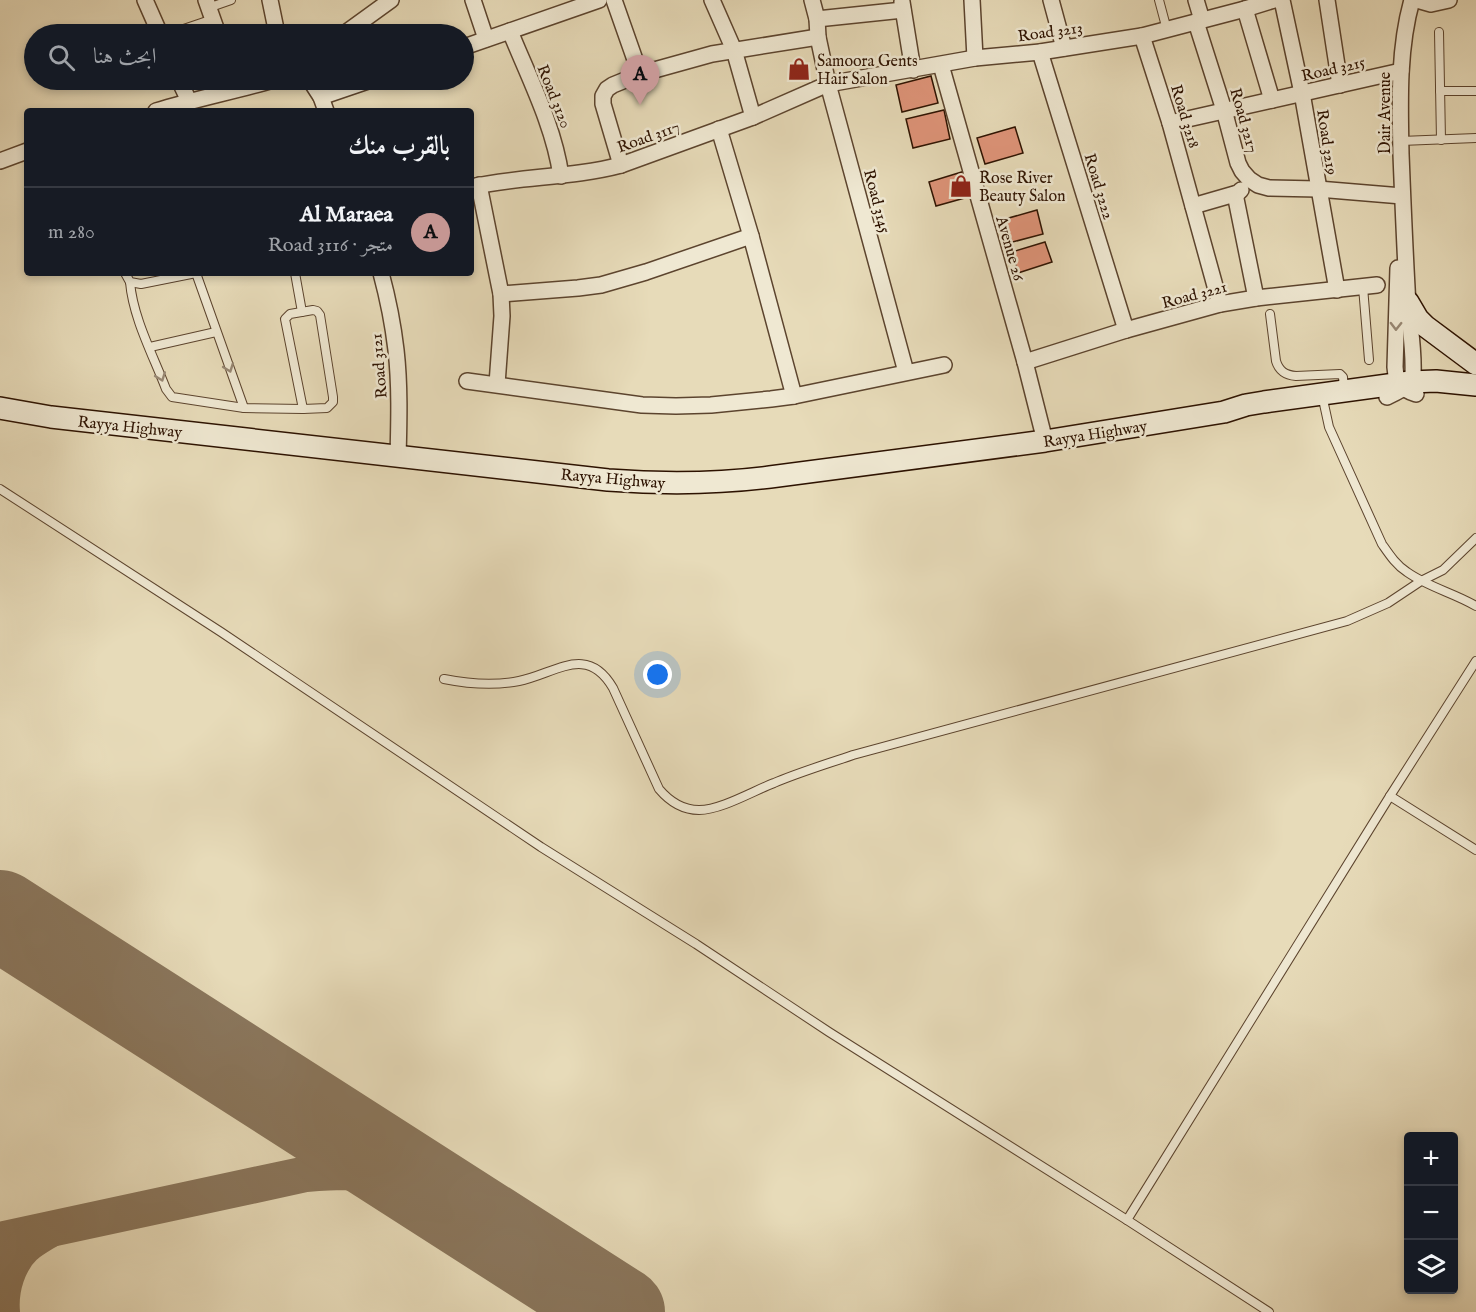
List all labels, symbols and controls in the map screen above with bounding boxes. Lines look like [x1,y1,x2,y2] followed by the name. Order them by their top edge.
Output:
[1017,19,1084,47] street label: Road 3213
[24,24,474,90] search box
[45,41,78,74] icon: search
[93,43,156,71] text: ابحث هنا
[817,52,918,90] place label: Samoora Gents Hair Salon
[1300,53,1368,87] street label: Road 3215
[620,56,660,105] pin: A
[786,56,812,82] shop icon: Samoora Gents Hair Salon
[531,62,575,132] street label: Road 3120
[1376,72,1396,154] street label: Dair Avenue
[1165,82,1203,151] street label: Road 3218
[1224,86,1262,155] street label: Road 3217
[1311,108,1341,177] street label: Road 3219
[615,117,683,158] street label: Road 3117
[348,130,450,163] text: بالقرب منك
[1079,151,1118,222] street label: Road 3222
[858,167,894,236] street label: Road 3145
[979,169,1066,207] place label: Rose River Beauty Salon
[948,173,974,199] shop icon: Rose River Beauty Salon
[300,201,393,229] text: Al Maraea
[990,213,1028,284] street label: Avenue 26
[48,220,95,245] text: 280 m
[424,220,437,245] text: A
[268,233,393,258] text: متجر · Road 3116
[1160,278,1229,314] street label: Road 3221
[1389,322,1402,331] one-way arrow
[367,333,393,399] street label: Road 3121
[222,362,235,373] one-way arrow
[154,371,166,382] one-way arrow
[77,413,183,443] street label: Rayya Highway
[1042,417,1149,453] street label: Rayya Highway
[560,465,666,495] street label: Rayya Highway
[643,660,672,689] your location
[1404,1132,1458,1294] map controls
[1404,1132,1458,1186] button: +
[1404,1186,1458,1240] button: −
[1404,1240,1458,1294] button: layers

